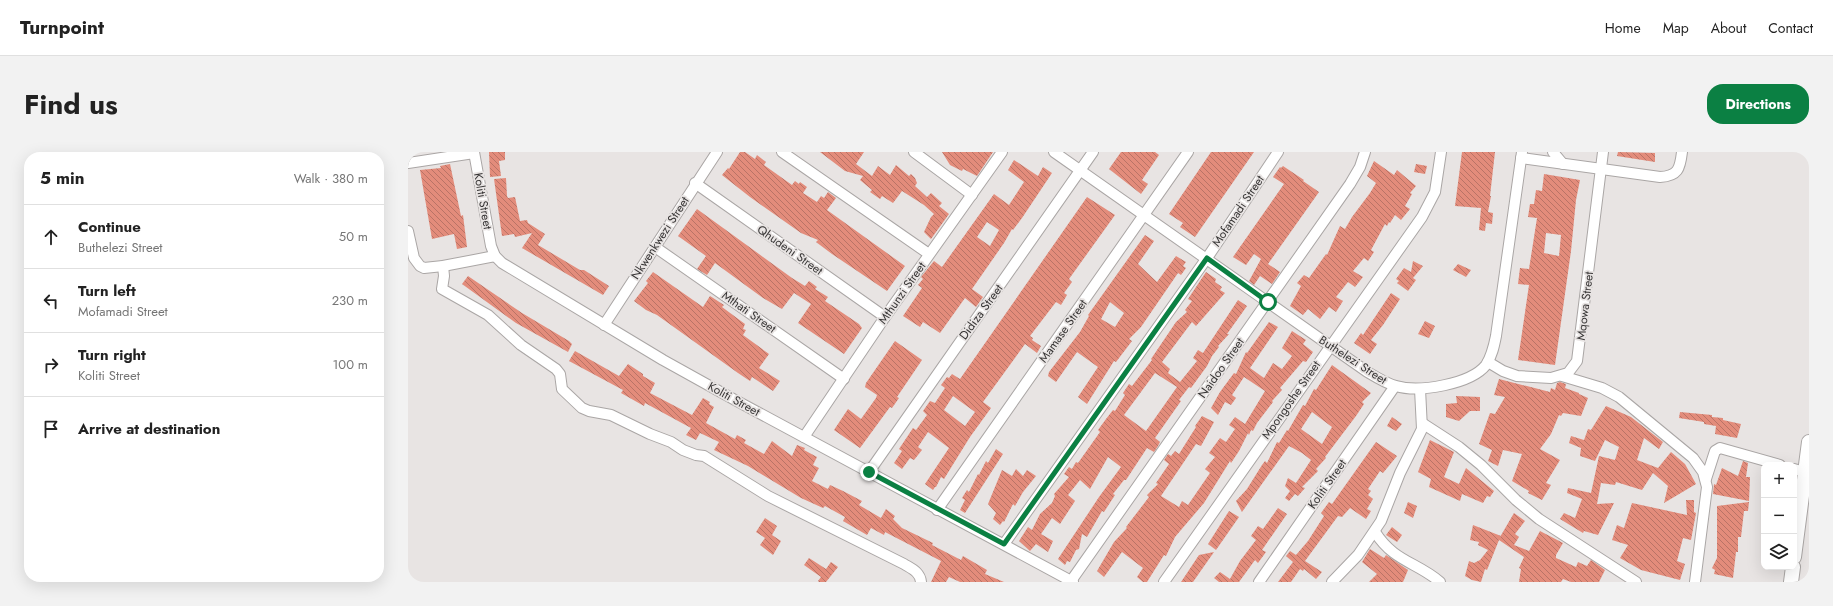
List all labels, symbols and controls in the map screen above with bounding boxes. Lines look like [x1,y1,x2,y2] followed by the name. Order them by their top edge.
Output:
[20,14,104,41] text: Turnpoint
[1605,18,1641,38] text: Home
[1663,18,1689,38] text: Map
[1711,18,1746,38] text: About
[1768,18,1813,38] text: Contact
[24,84,118,125] text: Find us
[1707,84,1809,124] button: Directions
[40,166,84,190] text: 5 min
[294,169,368,188] text: Walk · 380 m
[469,171,497,231] street label: Koliti Street
[1207,172,1269,250] street label: Mofamadi Street
[626,193,694,283] street label: Nkwenkwezi Street
[78,216,141,238] text: Continue
[753,221,827,279] street label: Qhudeni Street
[40,226,62,248] icon: ahead
[339,227,368,246] text: 50 m
[78,238,163,257] text: Buthelezi Street
[874,258,930,328] street label: Mthunzi Street
[1572,270,1598,341] street label: Mqowa Street
[78,280,136,302] text: Turn left
[955,280,1007,343] street label: Didiza Street
[718,287,780,337] street label: Mthati Street
[40,290,62,312] icon: left
[332,291,368,310] text: 230 m
[1259,293,1277,311] route start
[1034,295,1092,366] street label: Mamase Street
[78,302,168,321] text: Mofamadi Street
[1315,331,1391,389] street label: Buthelezi Street
[1193,334,1249,402] street label: Naidoo Street
[78,344,146,366] text: Turn right
[40,354,62,376] icon: right
[333,355,368,374] text: 100 m
[1257,357,1325,443] street label: Mpongoshe Street
[78,366,140,385] text: Koliti Street
[705,377,763,421] street label: Koliti Street
[40,418,62,440] icon: arrive
[78,418,220,440] text: Arrive at destination
[1303,455,1351,513] street label: Koliti Street
[1761,462,1797,570] map controls
[1761,462,1797,498] button: +
[860,463,878,481] route end
[1761,498,1797,534] button: −
[1761,534,1797,570] button: layers

